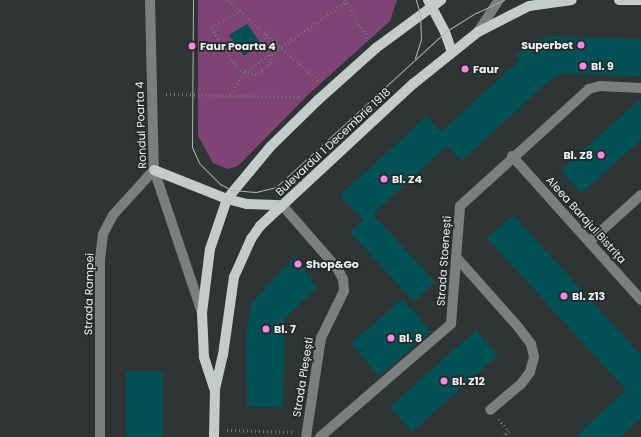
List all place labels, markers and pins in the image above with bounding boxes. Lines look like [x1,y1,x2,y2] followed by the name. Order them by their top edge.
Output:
[521,38,573,52] place label: Superbet
[200,39,276,53] place label: Faur Poarta 4
[576,40,586,50] marker: Superbet
[187,41,197,51] marker: Faur Poarta 4
[591,59,614,73] place label: Bl. 9
[578,61,588,71] marker: Bl. 9
[473,62,499,76] place label: Faur
[460,64,470,74] marker: Faur
[563,148,593,162] place label: Bl. Z8
[596,150,606,160] marker: Bl. Z8
[392,172,422,186] place label: Bl. Z4
[379,174,389,184] marker: Bl. Z4
[306,257,359,271] place label: Shop&Go
[293,259,303,269] marker: Shop&Go
[572,289,605,303] place label: Bl. Z13
[559,291,569,301] marker: Bl. Z13
[274,322,296,336] place label: Bl. 7
[261,324,271,334] marker: Bl. 7
[399,331,422,345] place label: Bl. 8
[386,333,396,343] marker: Bl. 8
[452,374,485,388] place label: Bl. Z12
[439,376,449,386] marker: Bl. Z12

